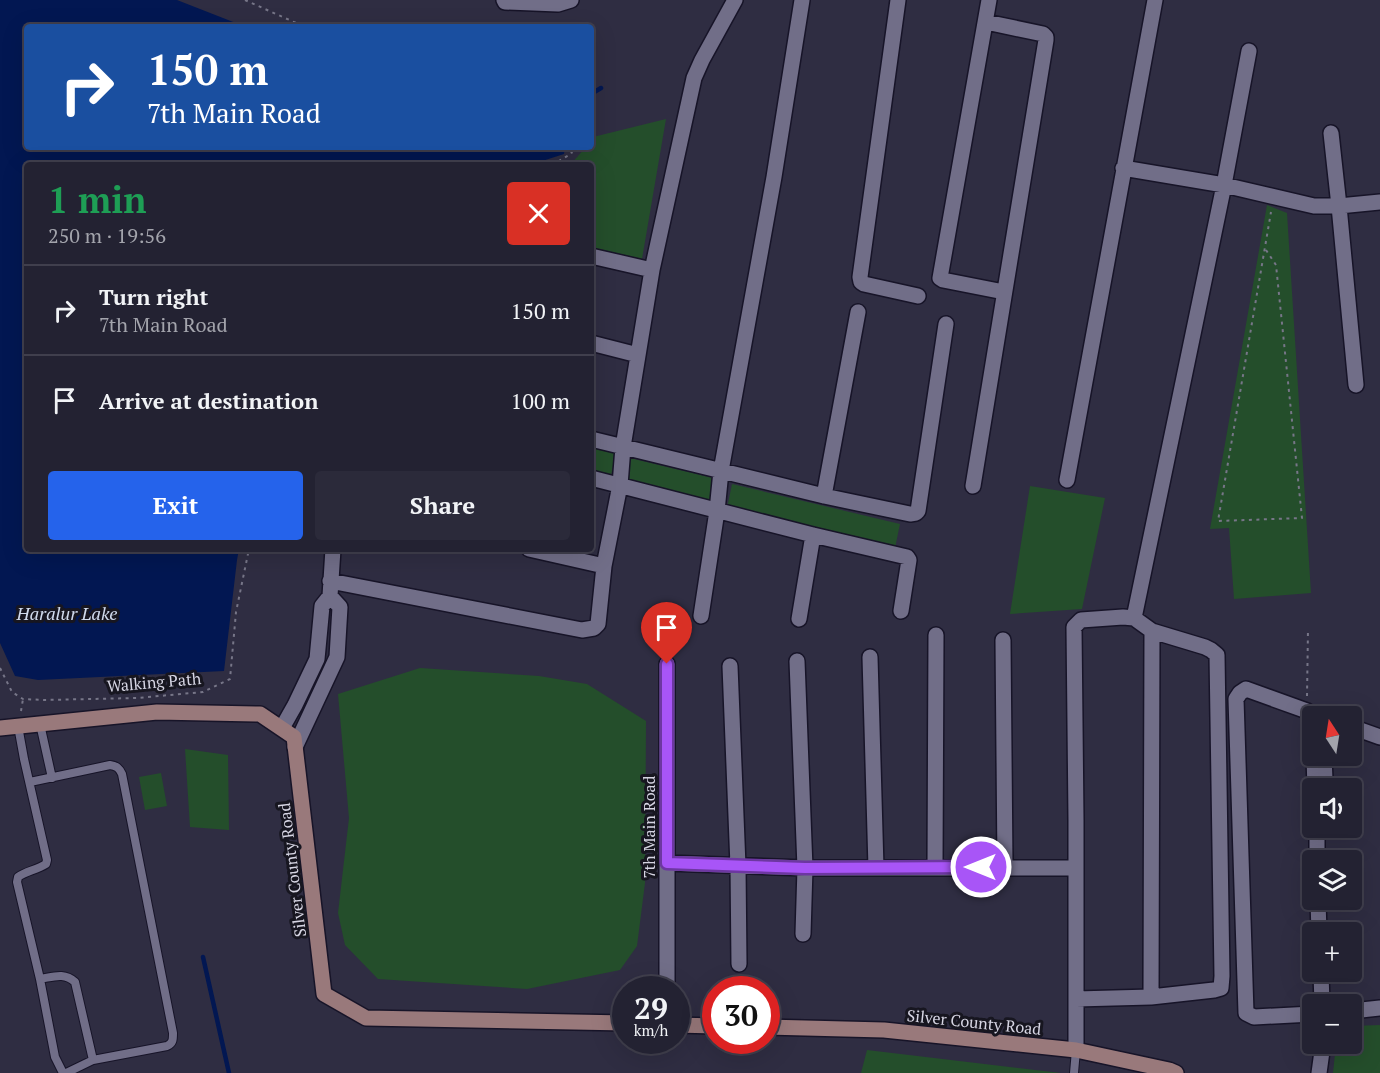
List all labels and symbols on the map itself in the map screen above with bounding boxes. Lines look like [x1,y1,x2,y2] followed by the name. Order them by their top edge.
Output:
[15,601,118,625] water label: Haralur Lake
[641,602,692,664] pin
[106,667,203,697] street label: Walking Path
[1302,706,1362,766] north arrow
[638,775,660,878] street label: 7th Main Road
[273,801,311,938] street label: Silver County Road
[949,835,1013,899] position arrow
[702,976,780,1054] speed limit sign: 30
[906,1004,1042,1040] street label: Silver County Road

